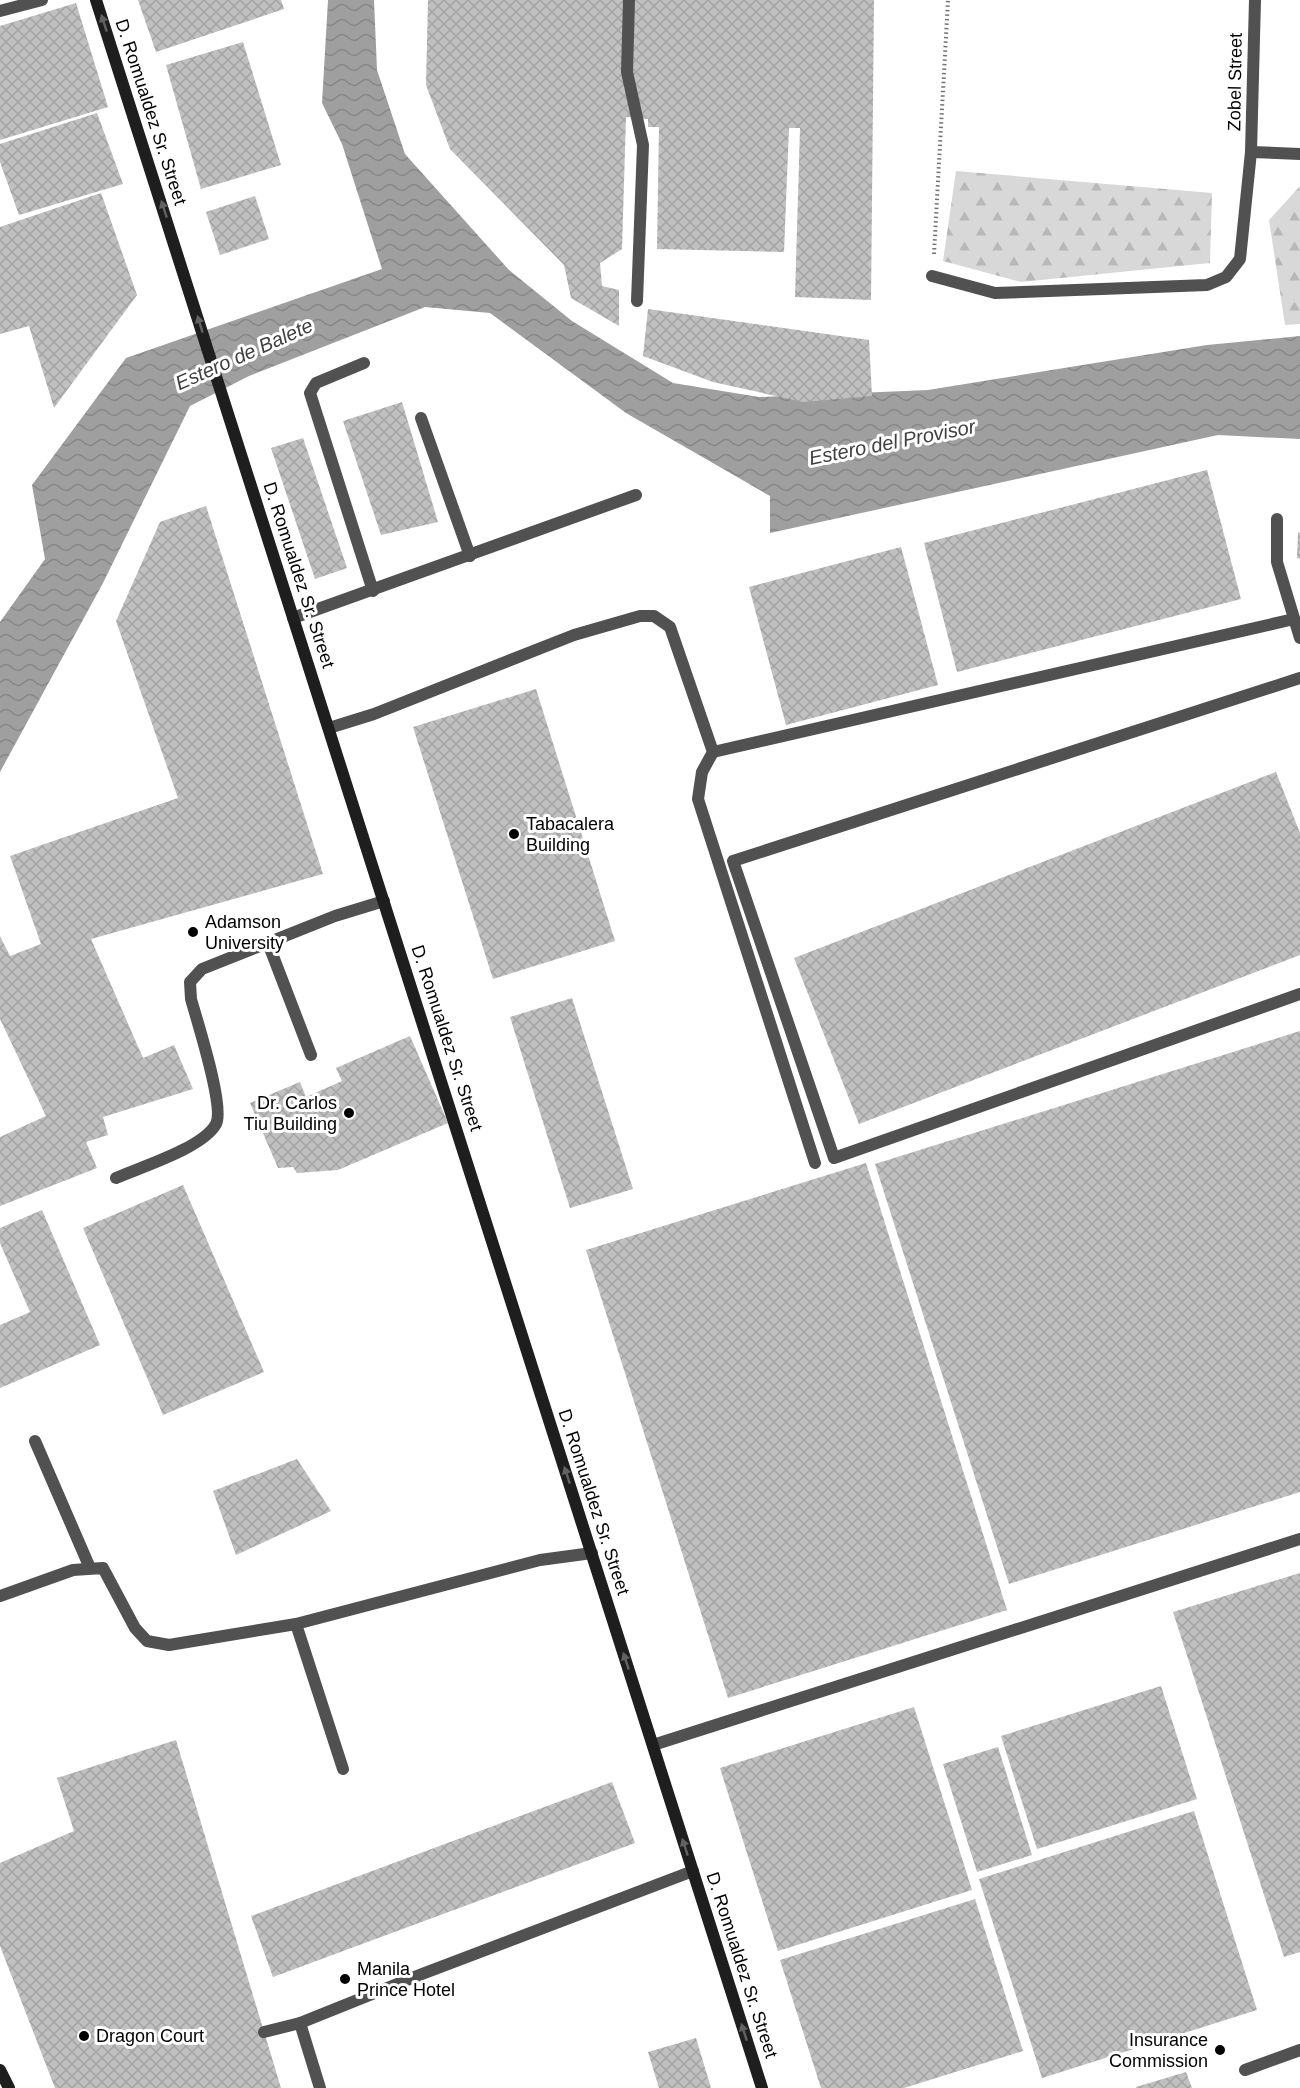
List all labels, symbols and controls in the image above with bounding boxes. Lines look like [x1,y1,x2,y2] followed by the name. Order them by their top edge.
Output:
[99,14,108,32] one-way arrow
[112,17,190,207] street label: D. Romualdez Sr. Street
[1224,33,1246,131] street label: Zobel Street
[158,200,168,218] one-way arrow
[172,314,316,394] water label: Estero de Balete
[195,315,204,333] one-way arrow
[807,415,978,469] water label: Estero del Provisor
[260,480,338,670] street label: D. Romualdez Sr. Street
[526,814,615,855] place label: Tabacalera Building
[507,827,521,841] marker: Tabacalera Building
[205,912,284,953] place label: Adamson University
[186,925,200,939] marker: Adamson University
[408,943,486,1133] street label: D. Romualdez Sr. Street
[244,1093,337,1134] place label: Dr. Carlos Tiu Building
[342,1106,356,1120] marker: Dr. Carlos Tiu Building
[555,1407,633,1597] street label: D. Romualdez Sr. Street
[562,1466,571,1484] one-way arrow
[621,1652,630,1670] one-way arrow
[680,1838,689,1856] one-way arrow
[703,1870,781,2060] street label: D. Romualdez Sr. Street
[357,1959,455,2000] place label: Manila Prince Hotel
[338,1972,352,1986] marker: Manila Prince Hotel
[739,2023,748,2041] one-way arrow
[96,2026,204,2046] place label: Dragon Court
[77,2029,91,2043] marker: Dragon Court
[1109,2030,1208,2071] place label: Insurance Commission
[1213,2043,1227,2057] marker: Insurance Commission

